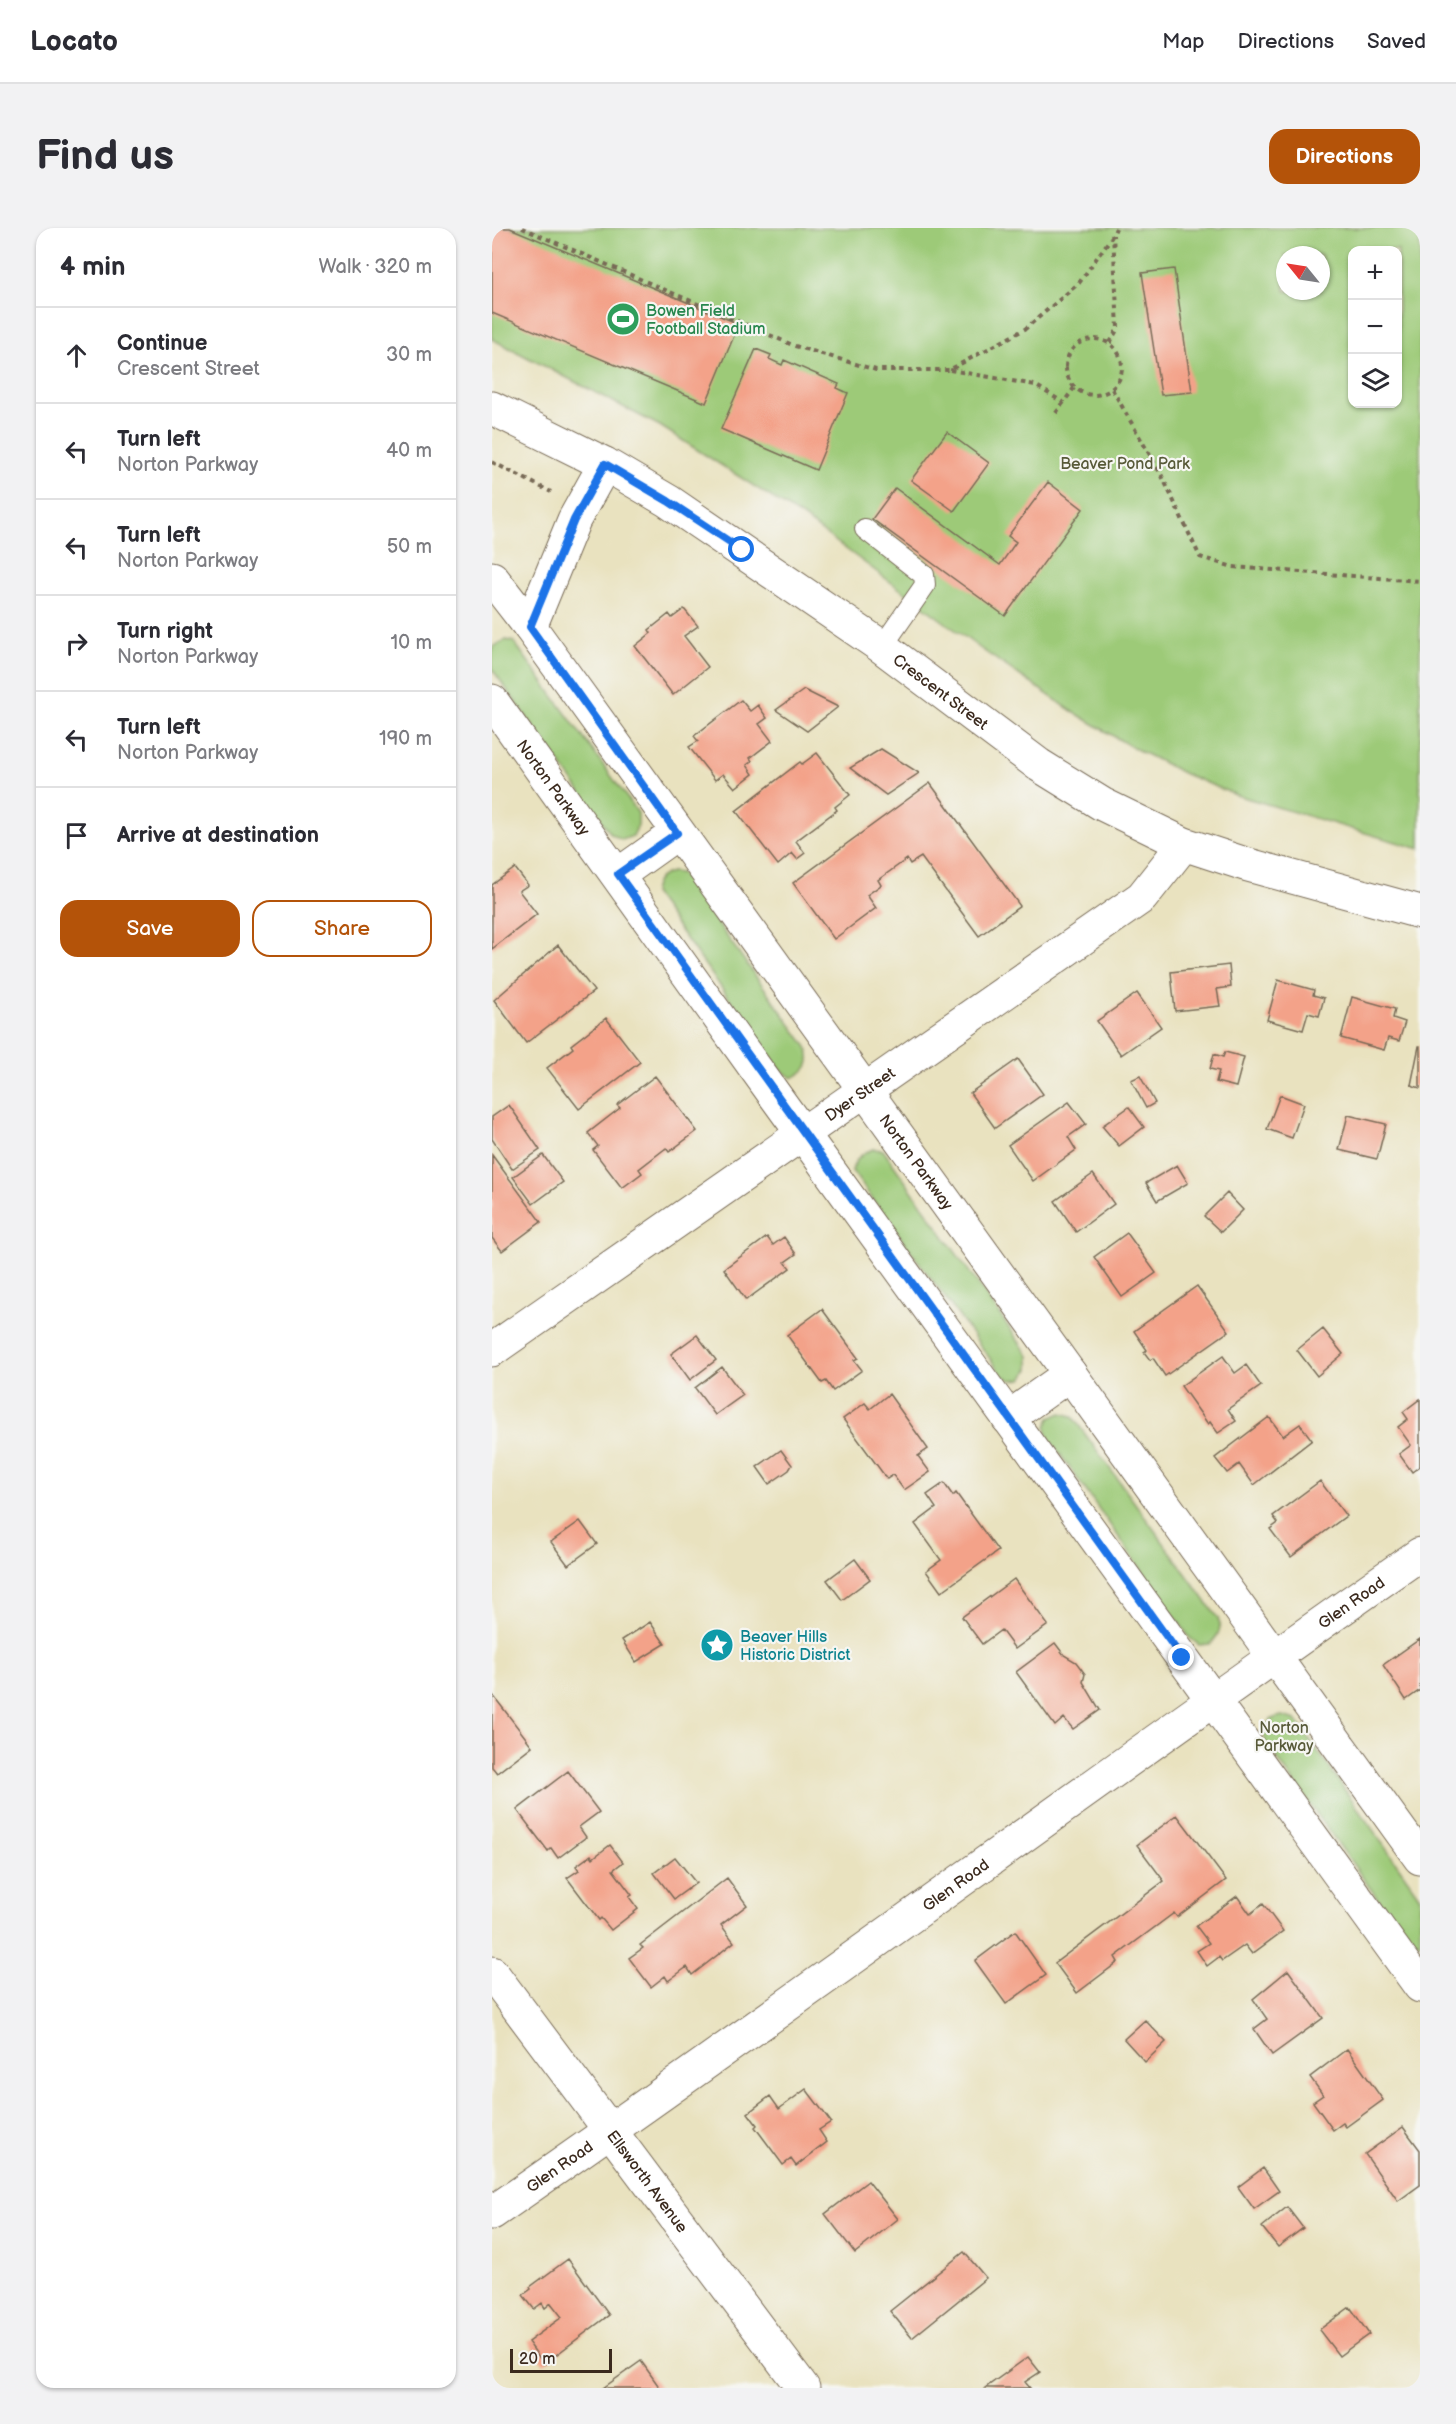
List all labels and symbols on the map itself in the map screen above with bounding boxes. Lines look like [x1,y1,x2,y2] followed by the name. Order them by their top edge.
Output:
[1276,246,1330,300] north arrow
[605,301,641,337] sports icon: Bowen Field Football Stadium
[646,302,765,339] place label: Bowen Field Football Stadium
[1060,455,1190,474] park label: Beaver Pond Park
[728,536,754,562] route start
[889,651,991,734] street label: Crescent Street
[512,737,594,840] street label: Norton Parkway
[822,1064,899,1126] street label: Dyer Street
[875,1111,957,1215] street label: Norton Parkway
[1315,1574,1389,1633] street label: Glen Road
[699,1627,735,1663] place icon: Beaver Hills Historic District
[740,1628,851,1665] place label: Beaver Hills Historic District
[1168,1644,1194,1670] route end
[1254,1719,1314,1756] park label: Norton Parkway
[919,1856,993,1916] street label: Glen Road
[602,2127,692,2237] street label: Ellsworth Avenue
[523,2138,597,2197] street label: Glen Road
[510,2346,612,2374] scale bar

